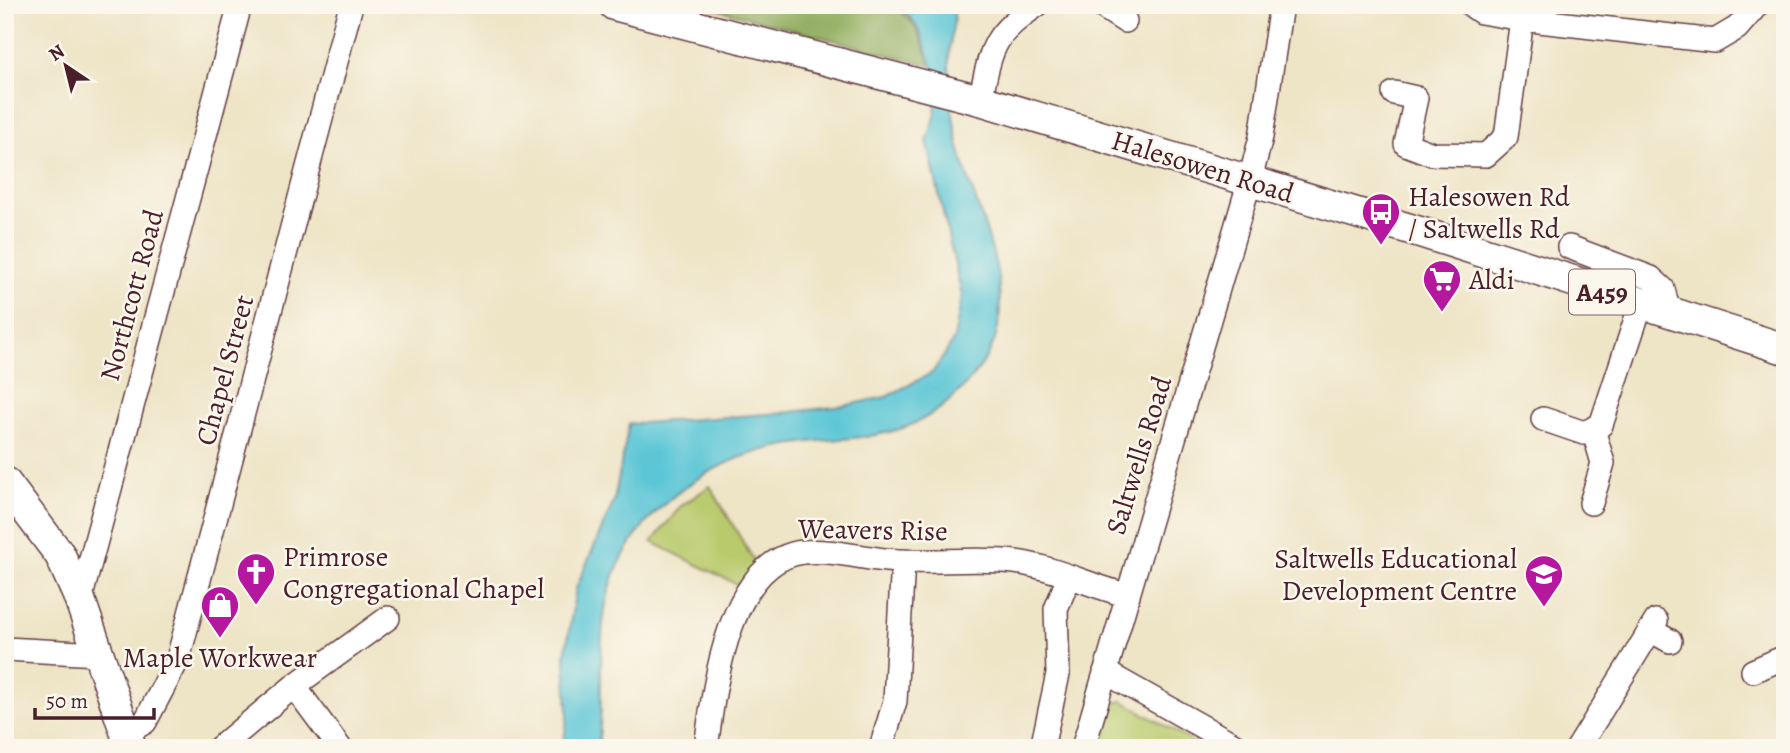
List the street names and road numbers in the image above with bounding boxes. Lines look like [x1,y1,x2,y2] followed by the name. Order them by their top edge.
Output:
[1107,121,1299,213] street label: Halesowen Road
[91,204,173,385] street label: Northcott Road
[1569,270,1635,314] road number: A459
[187,291,263,450] street label: Chapel Street
[1097,370,1181,539] street label: Saltwells Road
[797,510,948,550] street label: Weavers Rise

